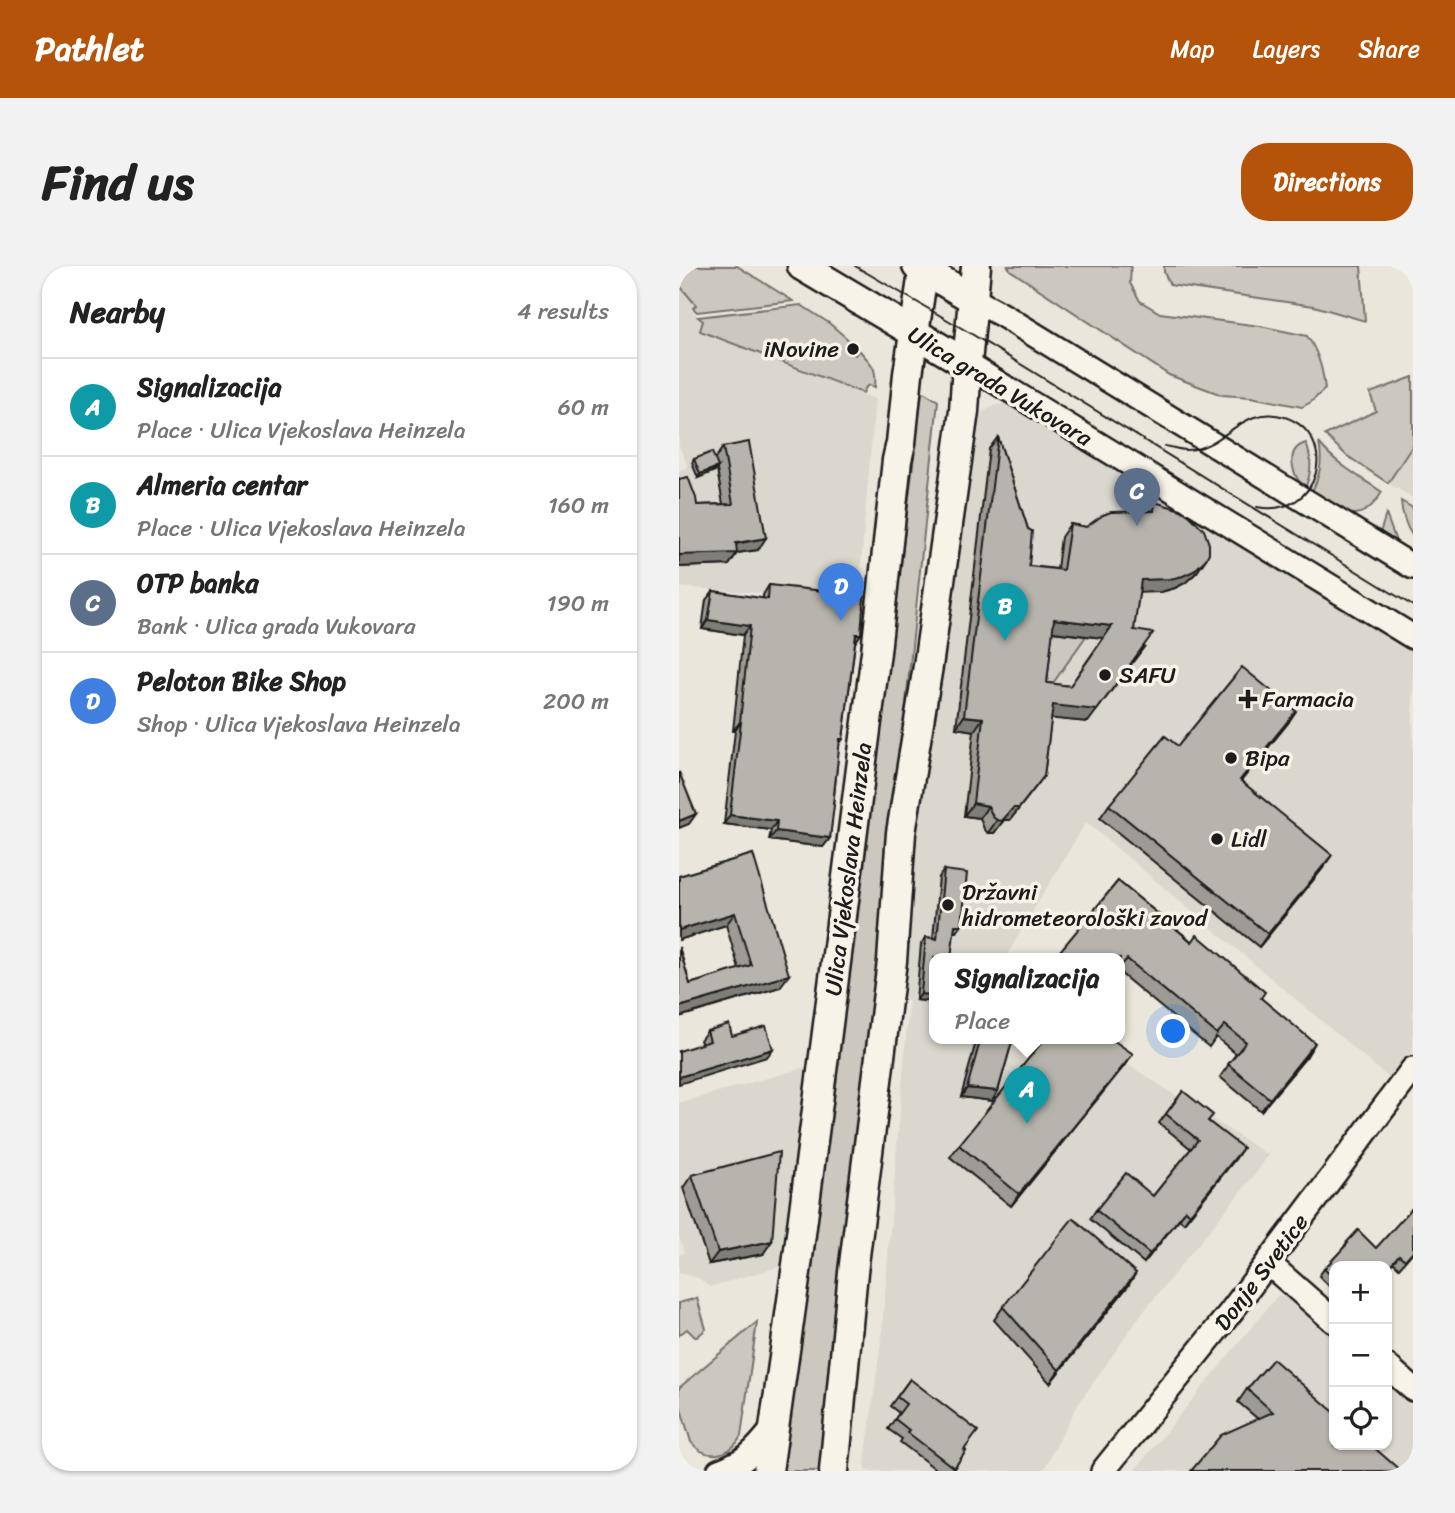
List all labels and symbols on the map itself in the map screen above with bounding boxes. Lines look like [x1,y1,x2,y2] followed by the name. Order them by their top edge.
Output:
[899,315,1101,458] street label: Ulica grada Vukovara
[764,329,839,370] place label: iNovine
[845,341,861,357] marker: iNovine
[1114,468,1160,526] pin: C
[818,563,864,621] pin: D
[982,583,1028,641] pin: B
[1119,655,1176,696] place label: SAFU
[1097,667,1113,683] marker: SAFU
[1262,679,1354,720] place label: Farmacia
[1240,691,1256,707] marker: Farmacia
[1245,738,1290,779] place label: Bipa
[813,740,884,998] street label: Ulica Vjekoslava Heinzela
[1223,750,1239,766] marker: Bipa
[1231,819,1267,860] place label: Lidl
[1209,831,1225,847] marker: Lidl
[961,872,1209,939] place label: Državni hidrometeorološki zavod
[940,897,956,913] marker: Državni hidrometeorološki zavod
[1156,1014,1190,1048] your location
[1004,1066,1050,1124] pin: A
[1203,1204,1320,1340] street label: Donje Svetice

